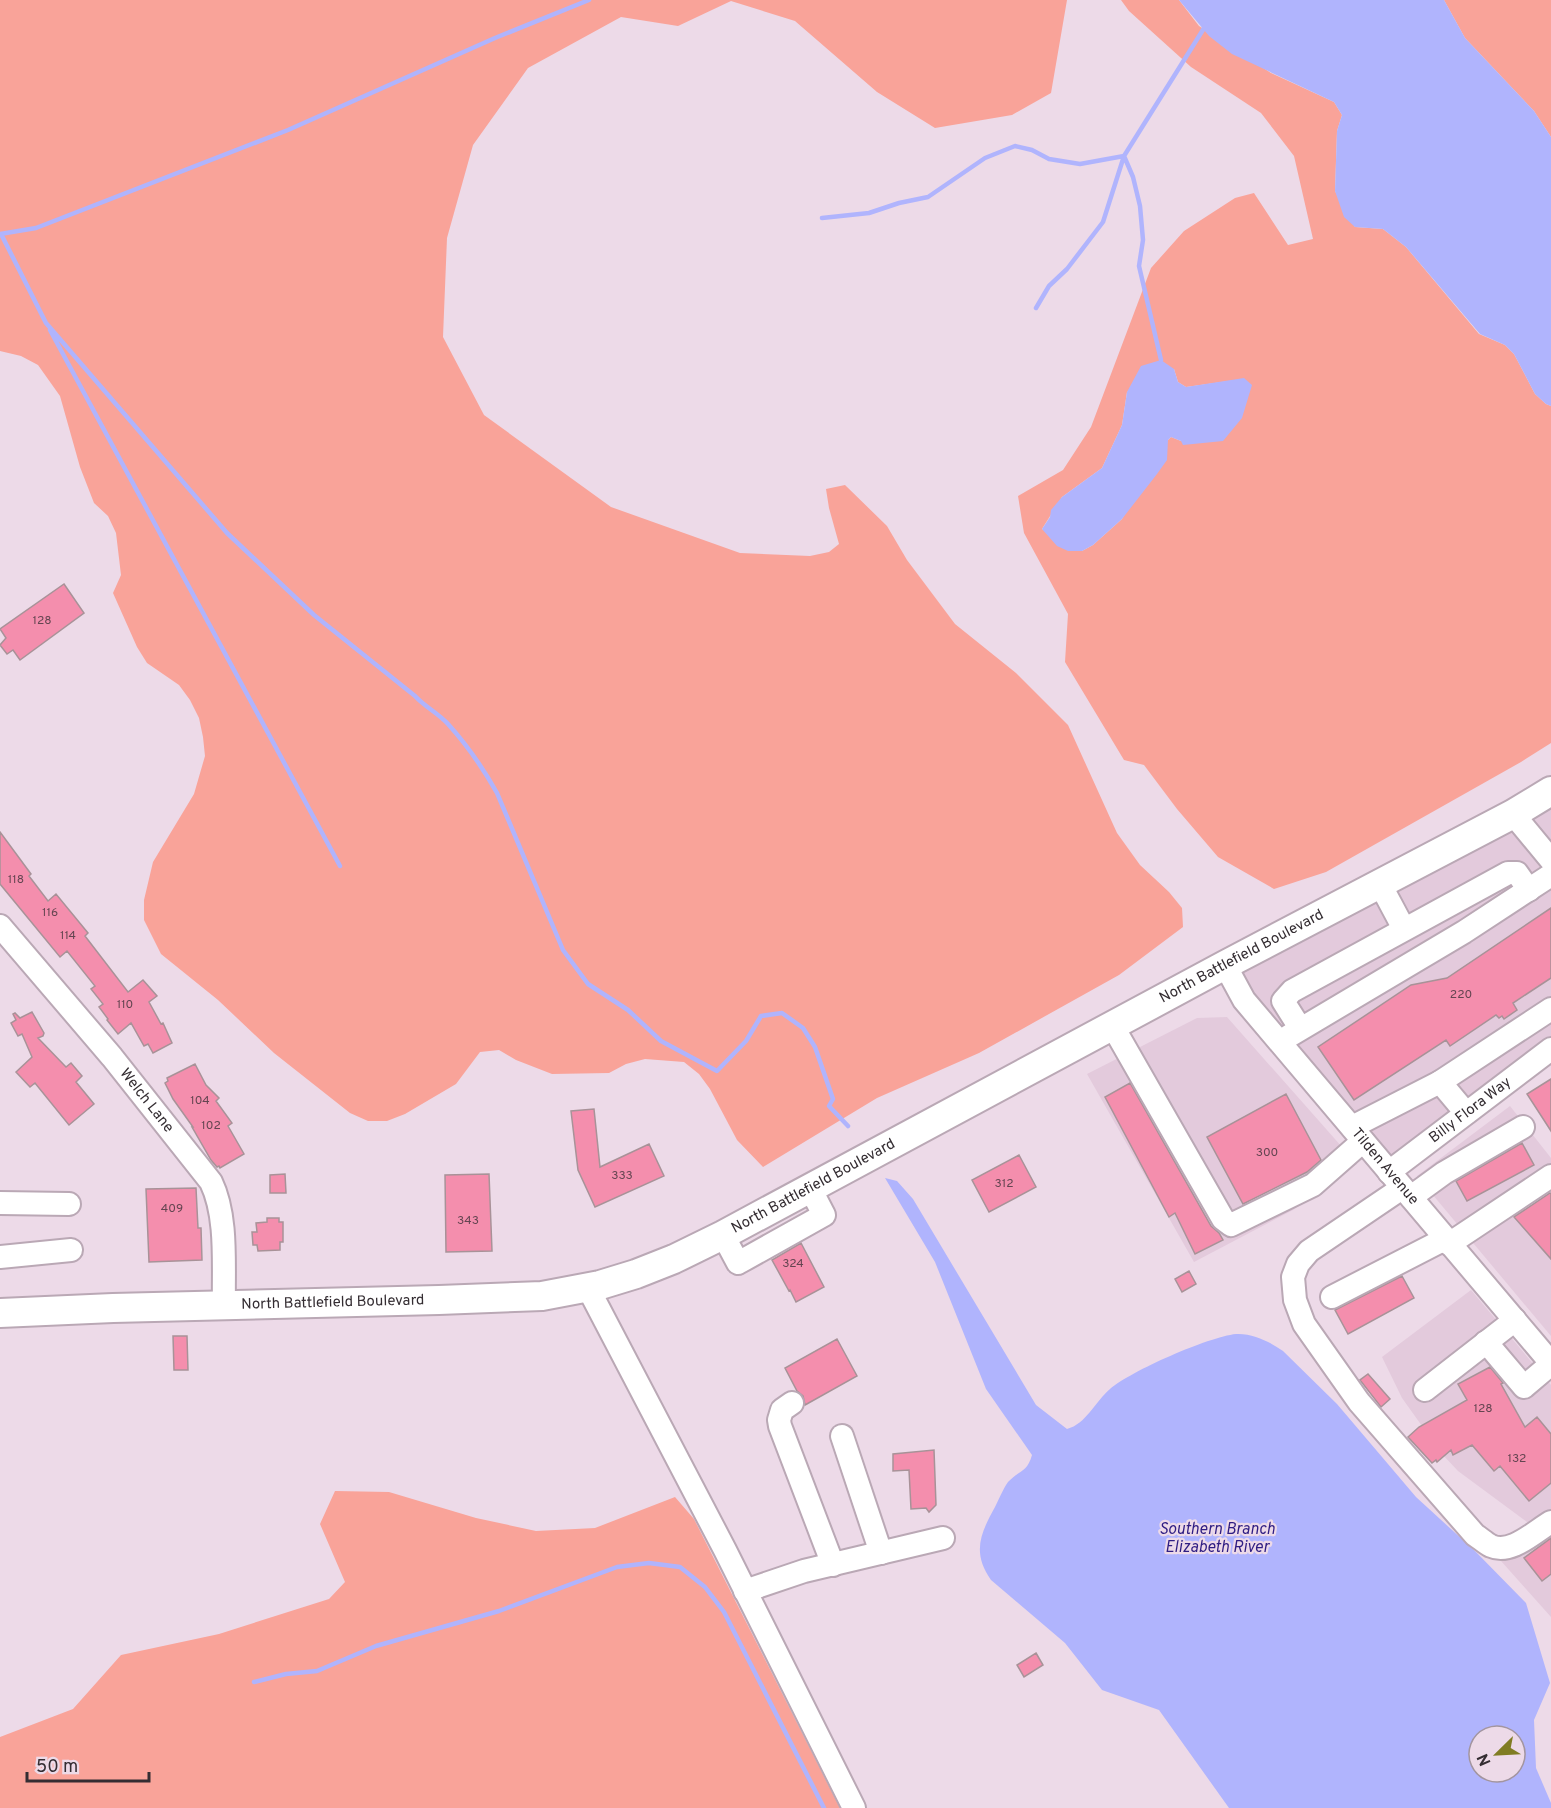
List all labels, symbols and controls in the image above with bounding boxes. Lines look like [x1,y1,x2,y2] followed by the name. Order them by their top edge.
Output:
[32,613,52,629] house number: 128
[8,872,24,888] house number: 118
[42,905,58,921] house number: 116
[1156,905,1327,1008] street label: North Battlefield Boulevard
[60,928,76,944] house number: 114
[1450,987,1472,1003] house number: 220
[117,997,133,1013] house number: 110
[115,1065,178,1137] street label: Welch Lane
[1425,1073,1515,1148] street label: Billy Flora Way
[190,1093,210,1109] house number: 104
[201,1118,221,1134] house number: 102
[1347,1124,1423,1209] street label: Tilden Avenue
[728,1135,899,1238] street label: North Battlefield Boulevard
[1256,1145,1278,1161] house number: 300
[611,1168,633,1184] house number: 333
[994,1176,1014,1192] house number: 312
[161,1201,183,1217] house number: 409
[457,1213,479,1229] house number: 343
[782,1256,804,1272] house number: 324
[241,1291,425,1314] street label: North Battlefield Boulevard
[1473,1401,1493,1417] house number: 128
[1508,1451,1526,1467] house number: 132
[1159,1520,1275,1558] water label: Southern Branch Elizabeth River
[1467,1724,1527,1784] north arrow
[27,1745,148,1783] scale bar
[1474,1750,1497,1769] text: N
[36,1756,78,1779] text: 50 m

